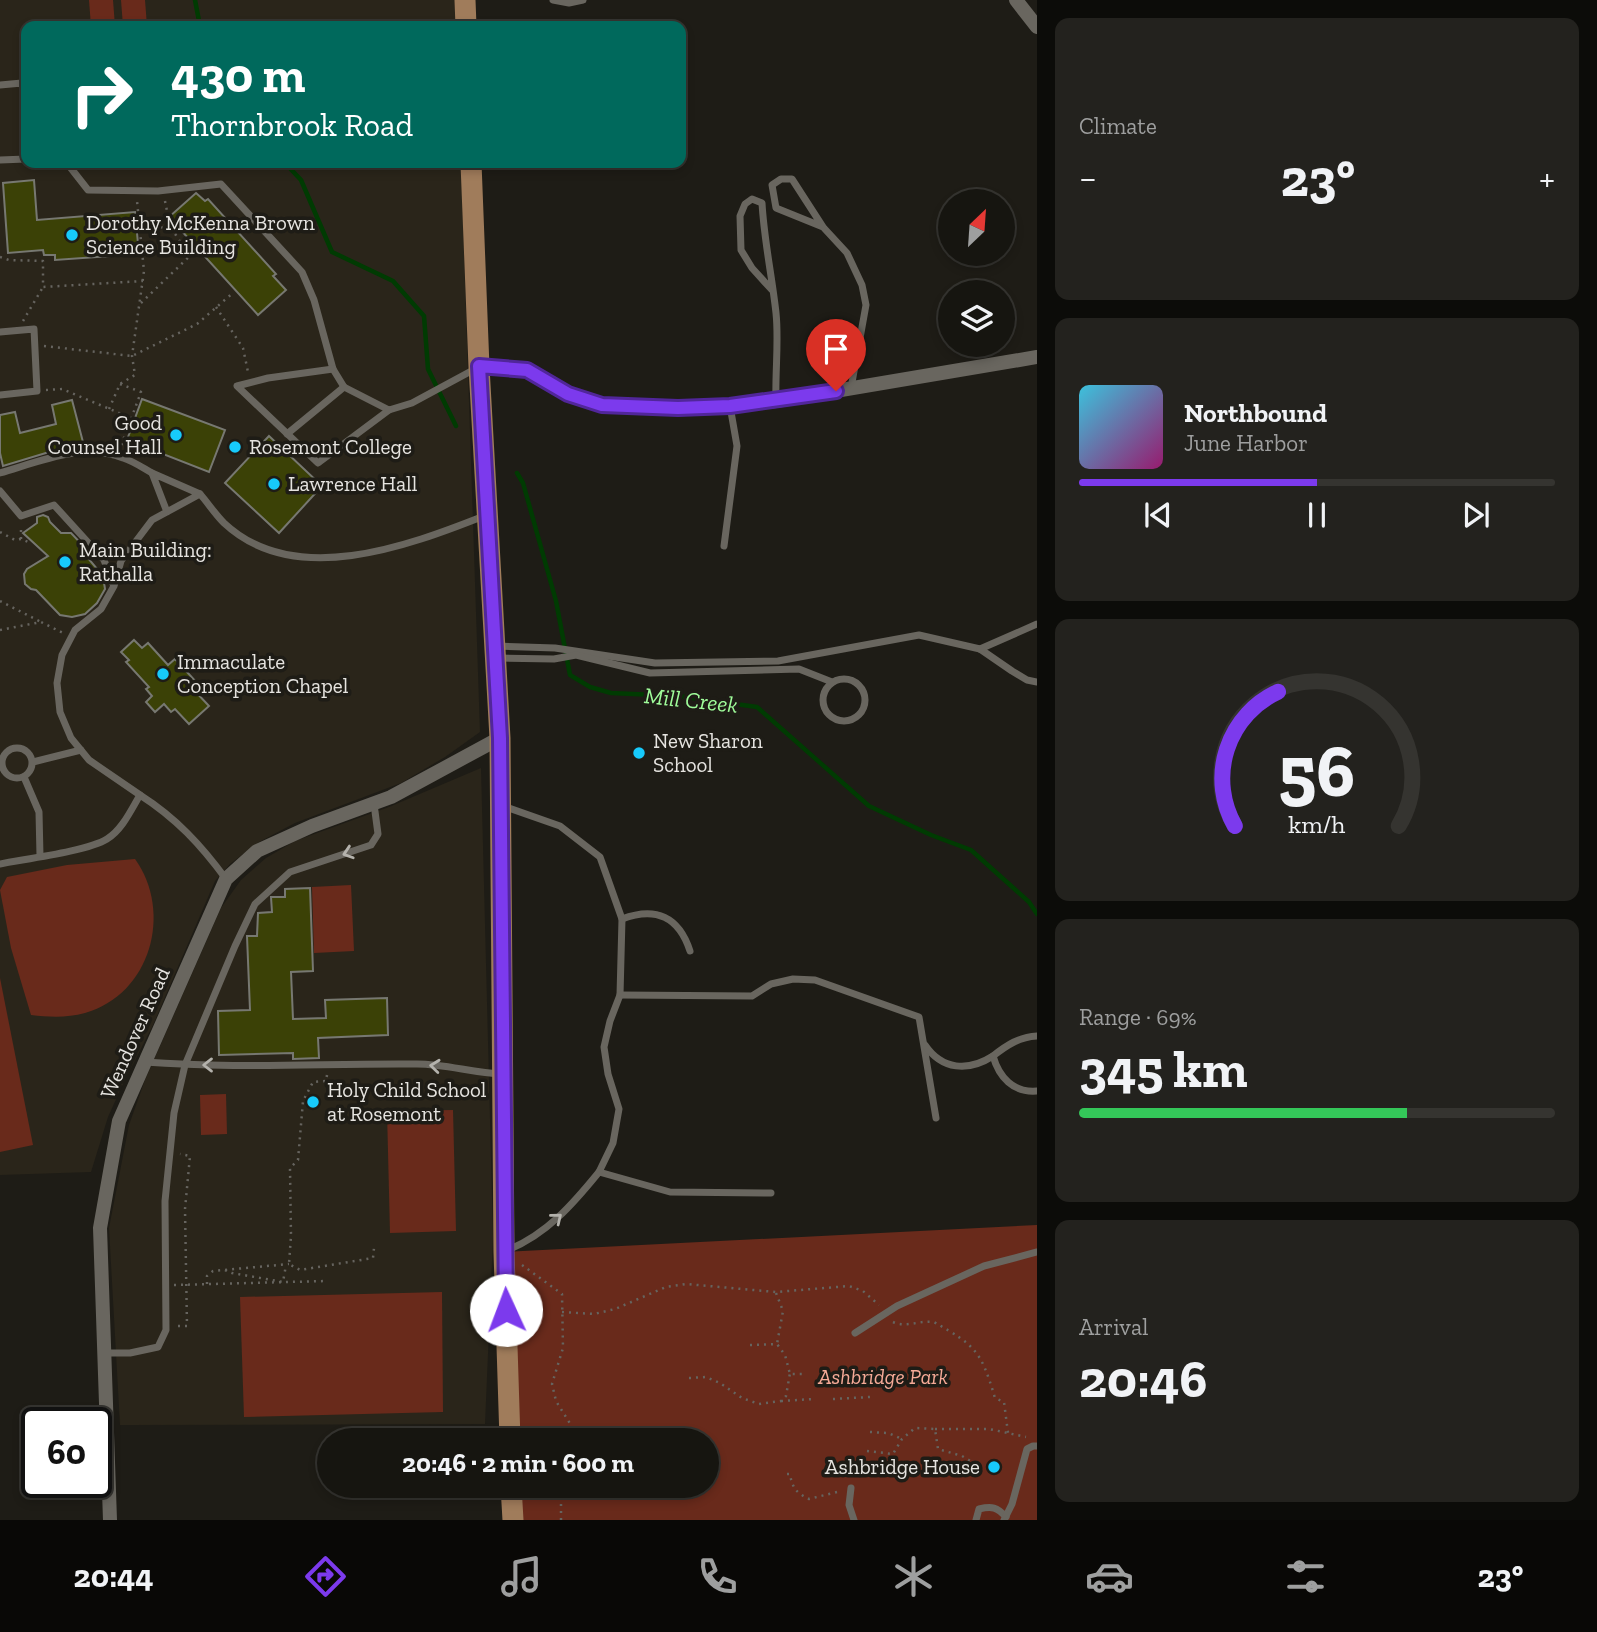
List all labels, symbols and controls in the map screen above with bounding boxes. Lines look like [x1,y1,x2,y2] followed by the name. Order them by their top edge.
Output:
[171,46,305,105] text: 430 m
[56,49,147,140] icon: right
[171,106,413,144] text: Thornbrook Road
[1079,112,1157,140] text: Climate
[1281,147,1355,209] text: 23°
[1079,155,1097,201] text: −
[1539,155,1555,201] text: +
[938,189,1015,266] north arrow
[938,189,1015,357] map controls
[86,210,315,259] place label: Dorothy McKenna Brown Science Building
[64,227,80,243] marker: Dorothy McKenna Brown Science Building
[938,280,1015,357] button: layers
[806,319,866,391] pin
[817,330,855,368] icon: arrive
[1184,397,1327,429] text: Northbound
[47,410,162,459] place label: Good Counsel Hall
[168,427,184,443] marker: Good Counsel Hall
[1184,429,1308,457] text: June Harbor
[249,434,412,459] place label: Rosemont College
[227,439,243,455] marker: Rosemont College
[288,471,418,496] place label: Lawrence Hall
[266,476,282,492] marker: Lawrence Hall
[1139,496,1177,534] icon: previous
[1298,496,1336,534] icon: pause
[1457,496,1495,534] icon: next
[79,537,212,586] place label: Main Building: Rathalla
[57,554,73,570] marker: Main Building: Rathalla
[177,649,349,698] place label: Immaculate Conception Chapel
[155,666,171,682] marker: Immaculate Conception Chapel
[643,681,739,719] water label: Mill Creek
[1278,727,1356,815] text: 56
[653,728,763,777] place label: New Sharon School
[631,745,647,761] marker: New Sharon School
[1288,809,1346,839] text: km/h
[342,845,354,859] one-way arrow
[94,963,175,1102] street label: Wendover Road
[1079,1003,1197,1031] text: Range · 69%
[1079,1038,1248,1100] text: 345 km
[202,1057,212,1073] one-way arrow
[429,1058,441,1073] one-way arrow
[327,1077,487,1126] place label: Holy Child School at Rosemont
[305,1094,321,1110] marker: Holy Child School at Rosemont
[550,1214,562,1227] one-way arrow
[469,1273,543,1347] position arrow
[1079,1313,1148,1341] text: Arrival
[1079,1348,1207,1410] text: 20:46
[817,1364,948,1389] park label: Ashbridge Park
[21,1407,112,1498] speed limit sign: 60
[402,1447,634,1479] text: 20:46 · 2 min · 600 m
[825,1454,980,1479] place label: Ashbridge House
[986,1459,1002,1475] marker: Ashbridge House
[301,1552,350,1601] icon: directions
[497,1552,546,1601] icon: music
[693,1552,742,1601] icon: phone
[889,1552,938,1601] icon: climate
[1085,1552,1134,1601] icon: car
[1281,1552,1330,1601] icon: filters
[74,1557,154,1595] text: 20:44
[1477,1557,1523,1595] text: 23°

